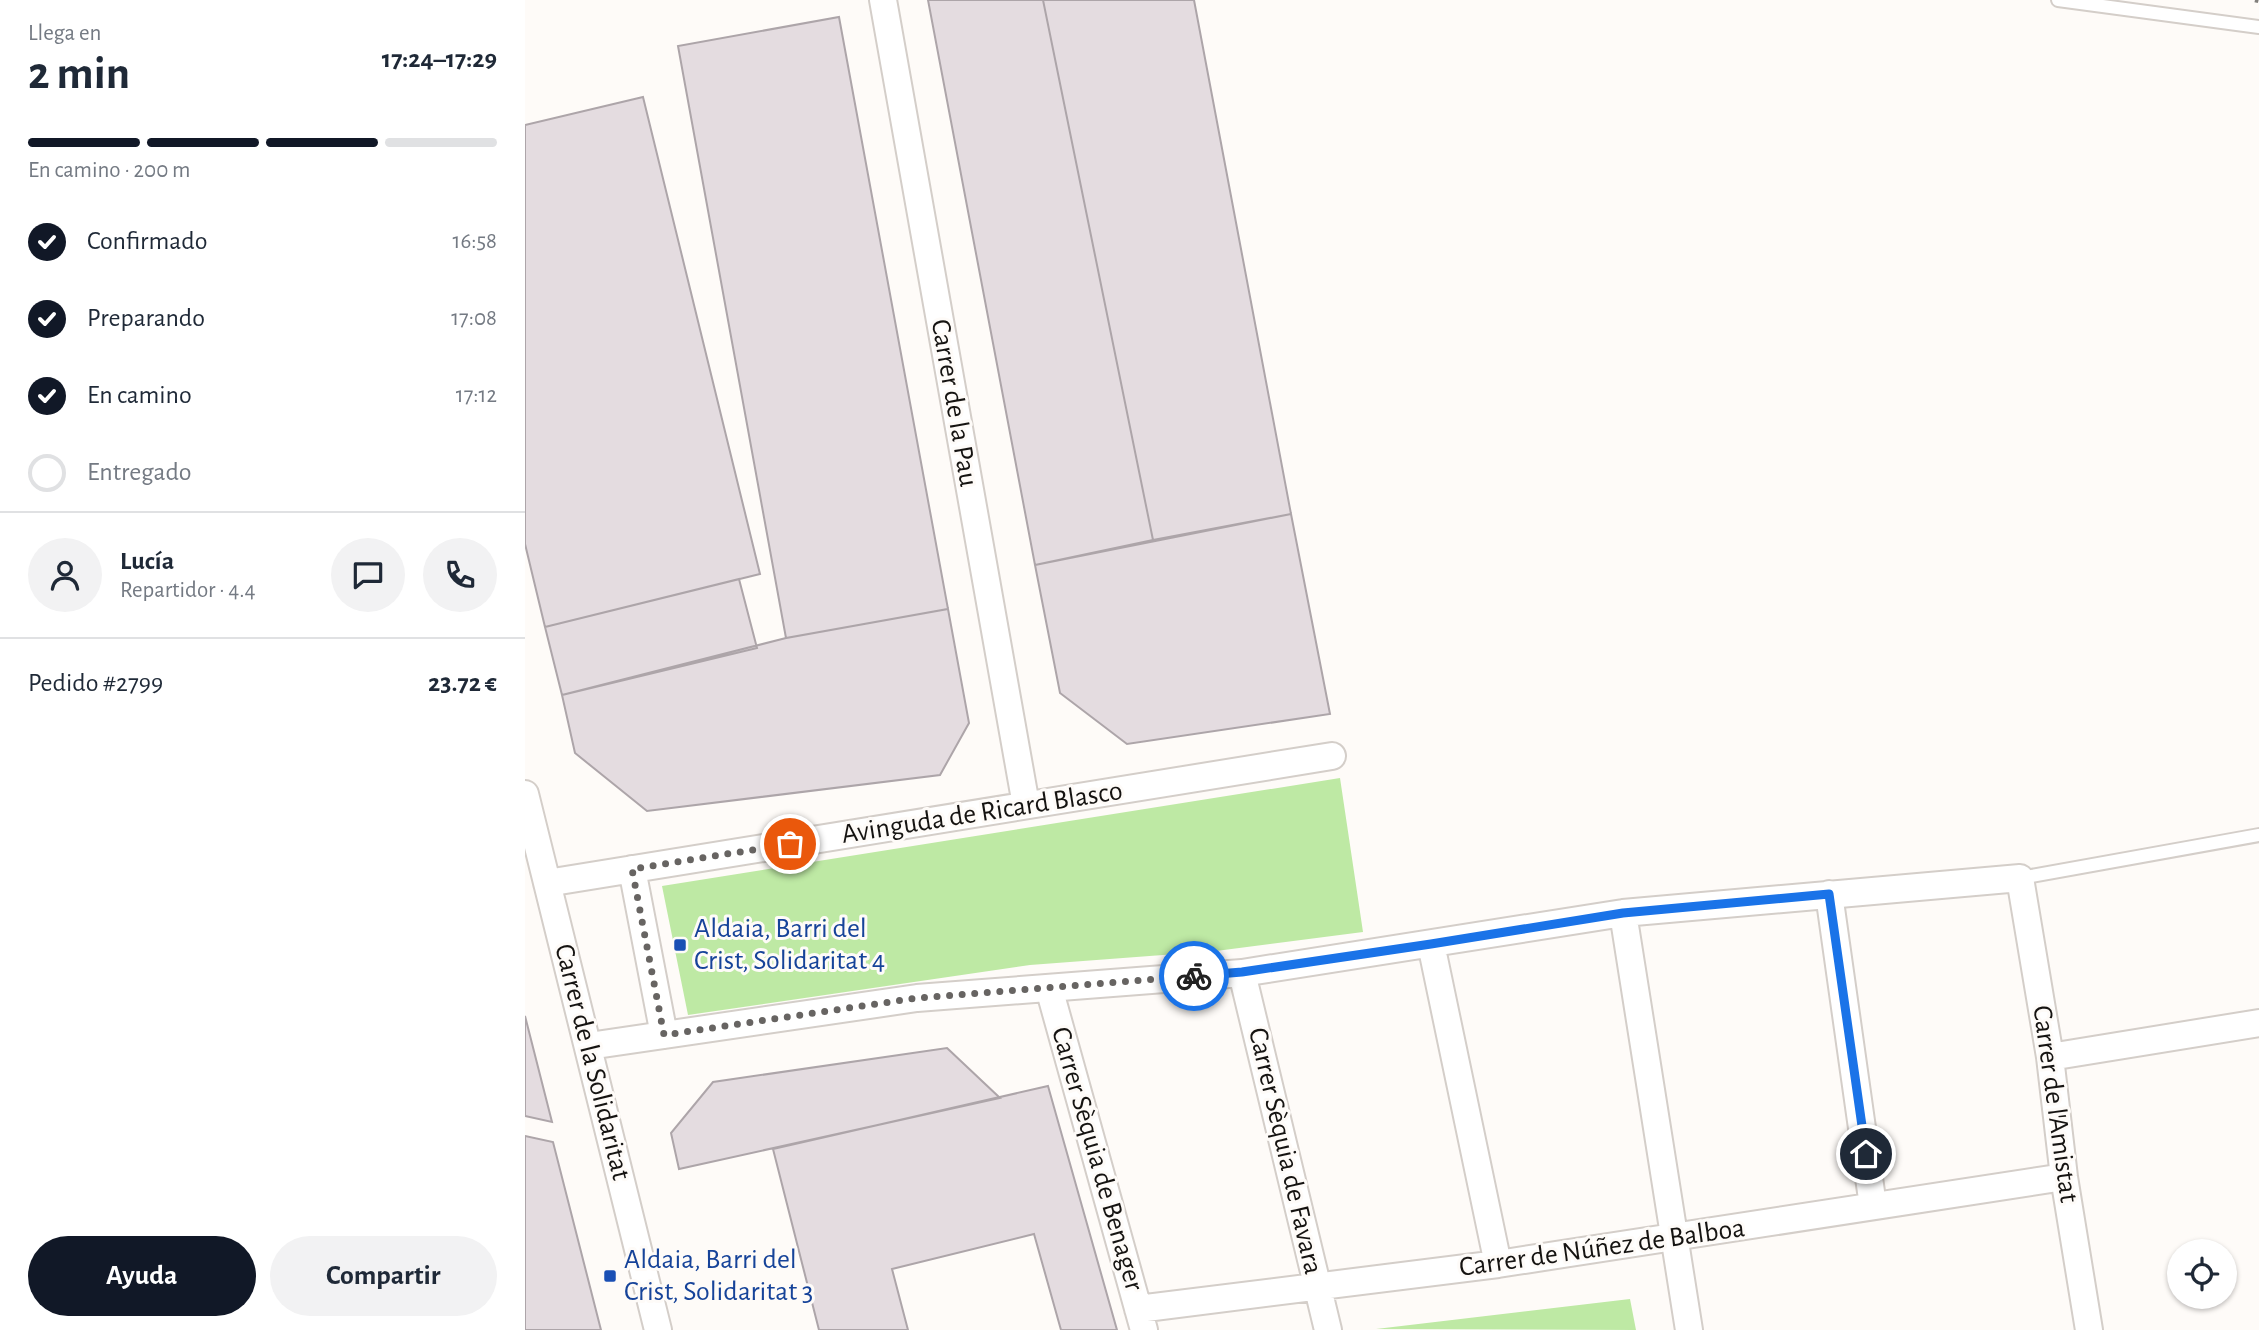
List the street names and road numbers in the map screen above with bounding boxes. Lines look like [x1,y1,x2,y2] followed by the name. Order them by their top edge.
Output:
[926,317,982,489] street label: Carrer de la Pau
[840,777,1124,849] street label: Avinguda de Ricard Blasco
[549,941,635,1183] street label: Carrer de la Solidaritat
[2027,1004,2083,1204] street label: Carrer de l'Amistat
[1046,1024,1148,1294] street label: Carrer Sèquia de Benager
[1243,1025,1327,1277] street label: Carrer Sèquia de Favara
[1457,1214,1747,1282] street label: Carrer de Núñez de Balboa

